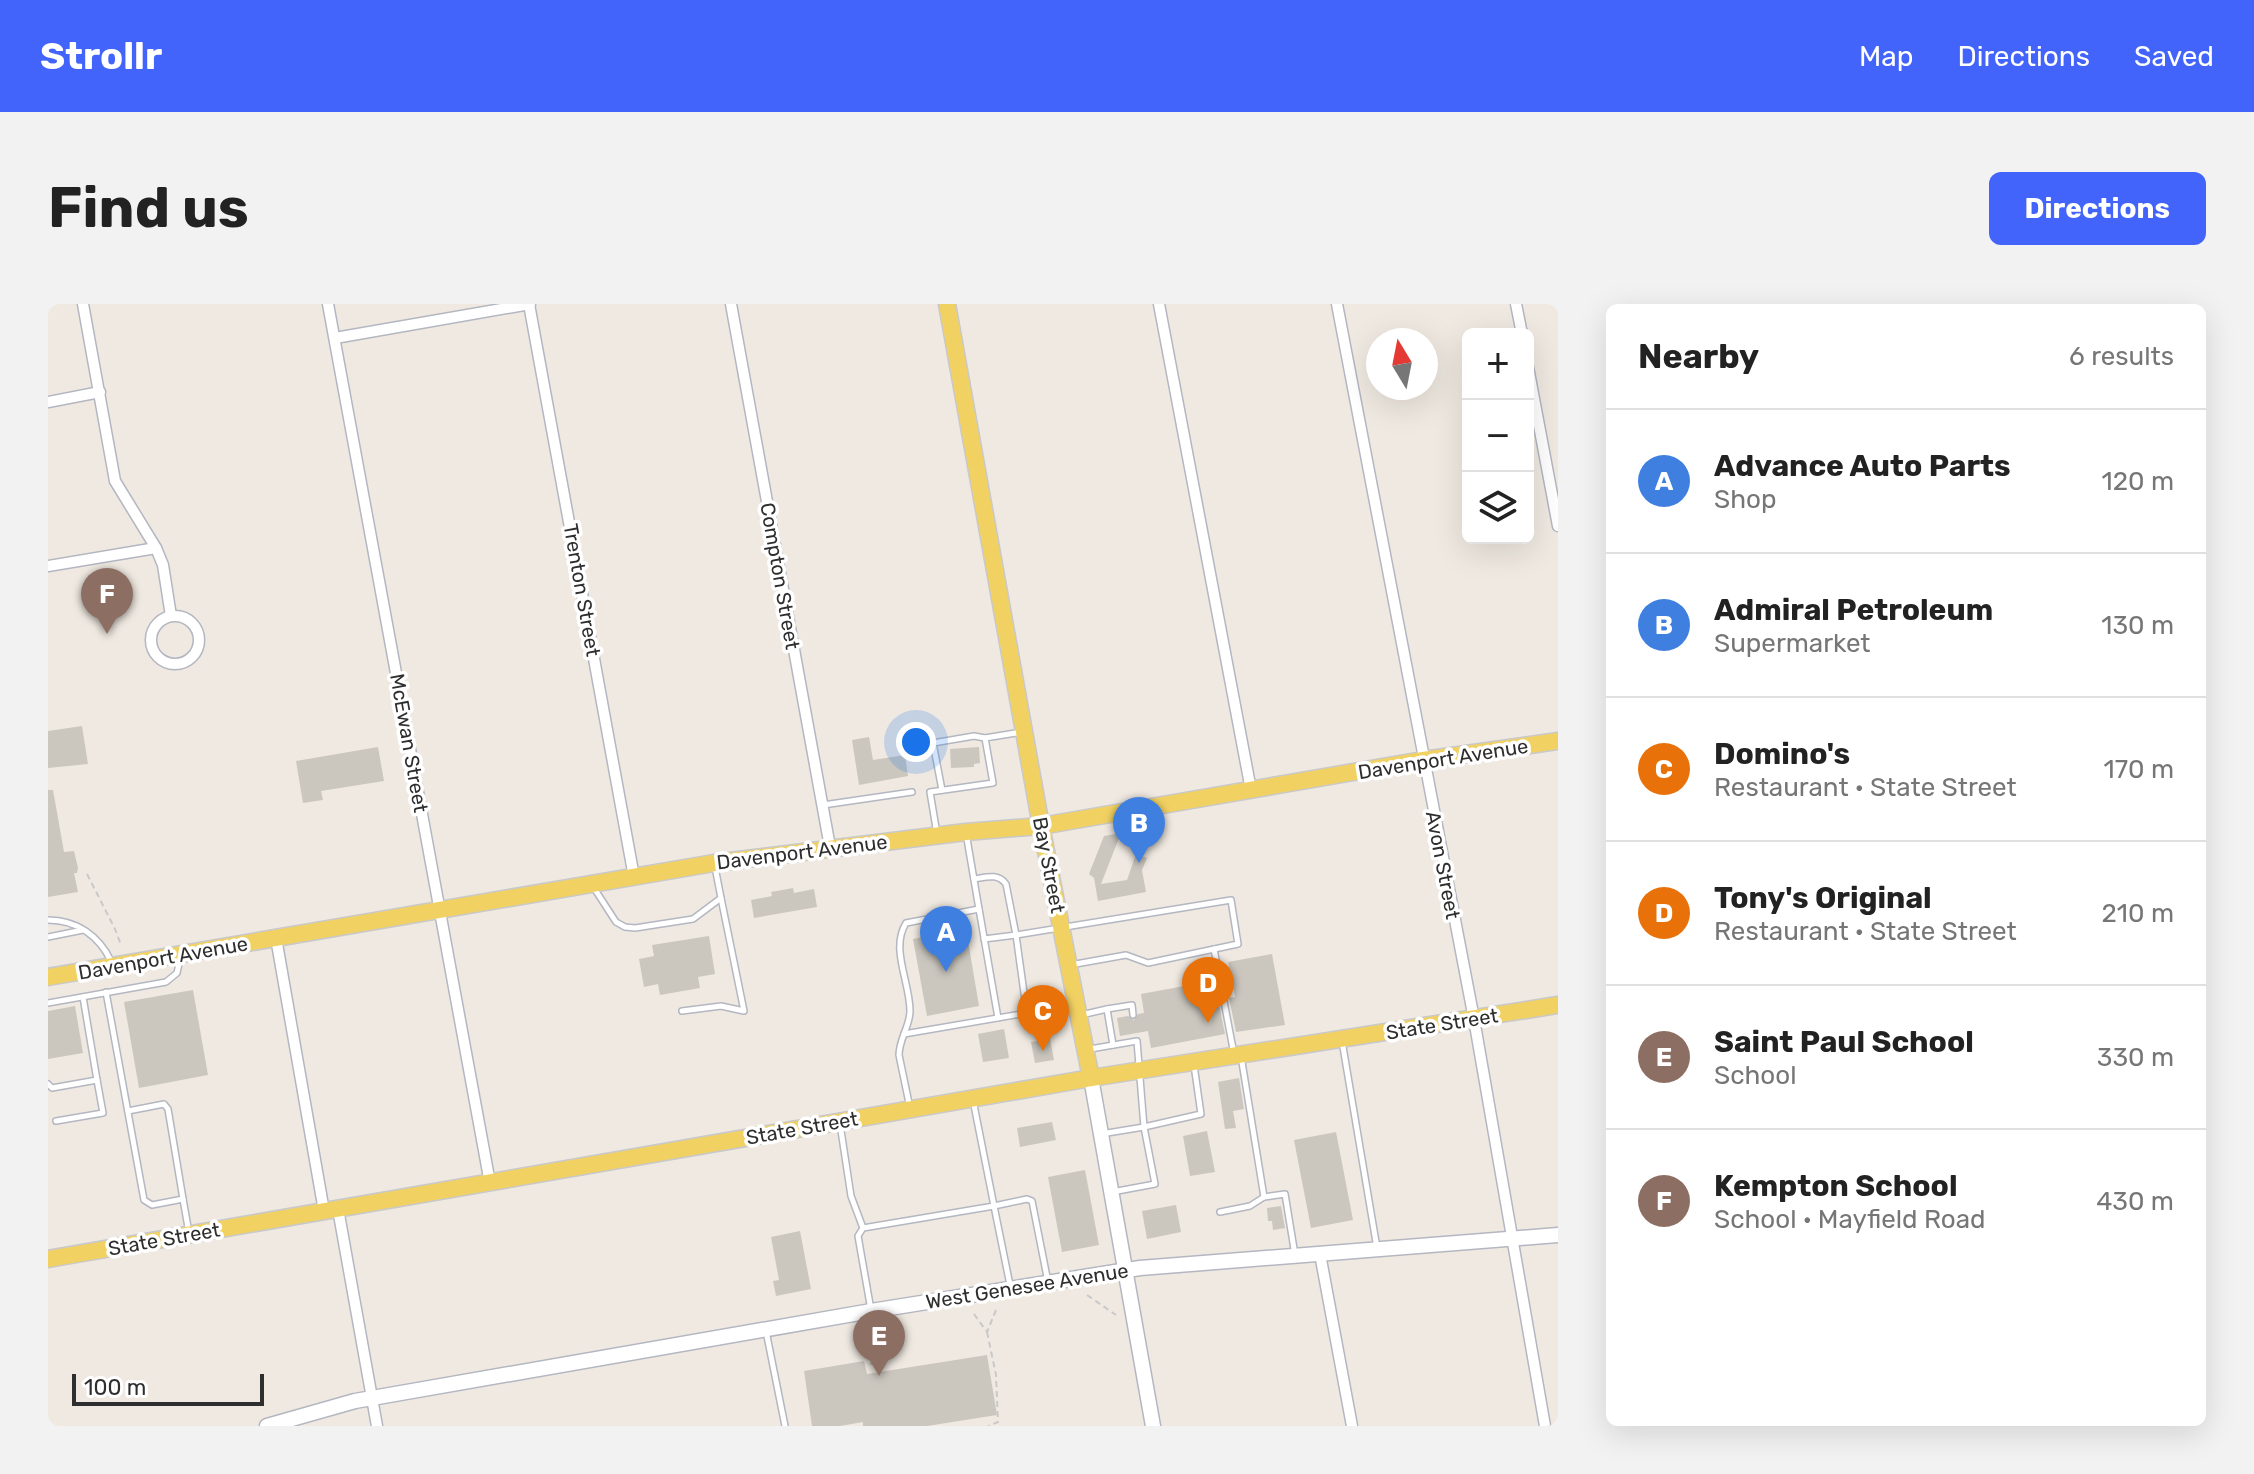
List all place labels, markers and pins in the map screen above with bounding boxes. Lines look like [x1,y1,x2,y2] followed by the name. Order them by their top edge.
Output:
[81,568,133,634] pin: F
[1113,797,1165,863] pin: B
[920,906,972,972] pin: A
[1182,957,1234,1023] pin: D
[1017,985,1069,1051] pin: C
[853,1310,905,1376] pin: E

